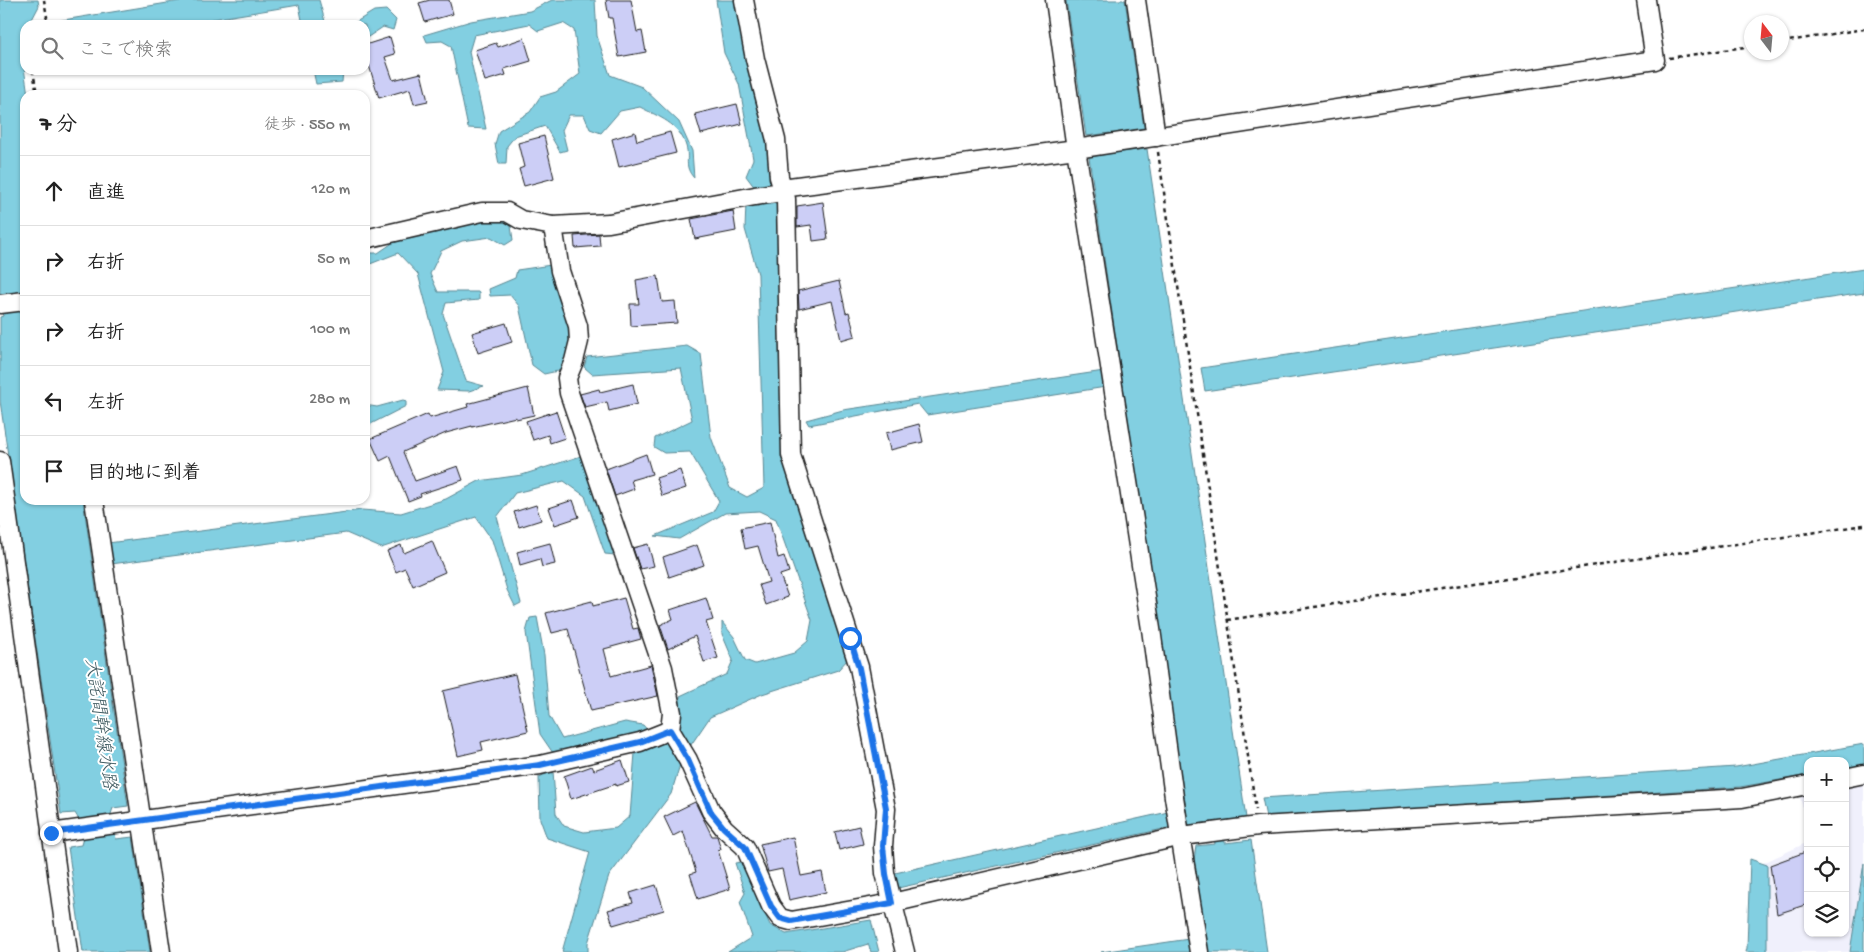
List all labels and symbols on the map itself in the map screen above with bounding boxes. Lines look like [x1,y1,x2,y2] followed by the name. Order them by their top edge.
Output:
[1744,15,1789,60] north arrow
[839,627,862,650] route start
[78,656,121,792] water label: 大詫間幹線水路
[40,822,63,845] route end

